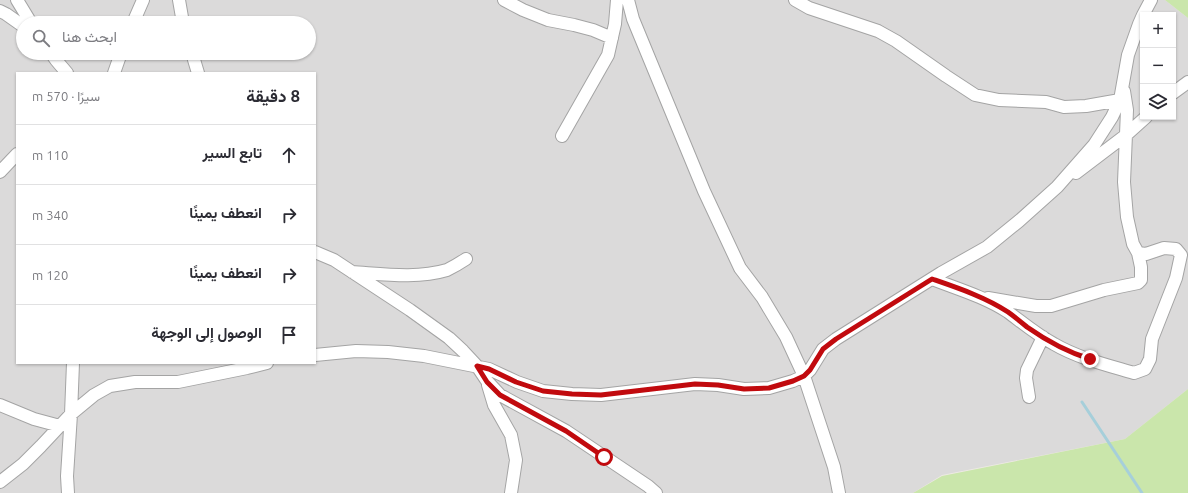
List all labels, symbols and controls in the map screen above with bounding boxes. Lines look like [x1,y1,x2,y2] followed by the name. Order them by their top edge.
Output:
[1140,12,1176,120] map controls
[1140,12,1176,48] button: +
[16,16,316,60] search box
[30,27,52,49] icon: search
[62,28,117,45] text: ابحث هنا
[1140,48,1176,84] button: −
[1140,84,1176,120] button: layers
[246,86,300,105] text: 8 دقيقة
[32,89,100,103] text: سيرًا · 570 m
[203,144,262,161] text: تابع السير
[278,144,300,166] icon: ahead
[32,148,68,162] text: 110 m
[189,204,262,221] text: انعطف يمينًا
[278,204,300,226] icon: right
[32,208,68,222] text: 340 m
[189,264,262,281] text: انعطف يمينًا
[278,264,300,286] icon: right
[32,268,68,282] text: 120 m
[151,324,262,341] text: الوصول إلى الوجهة
[278,324,300,346] icon: arrive
[1081,350,1099,368] route end
[595,448,613,466] route start

